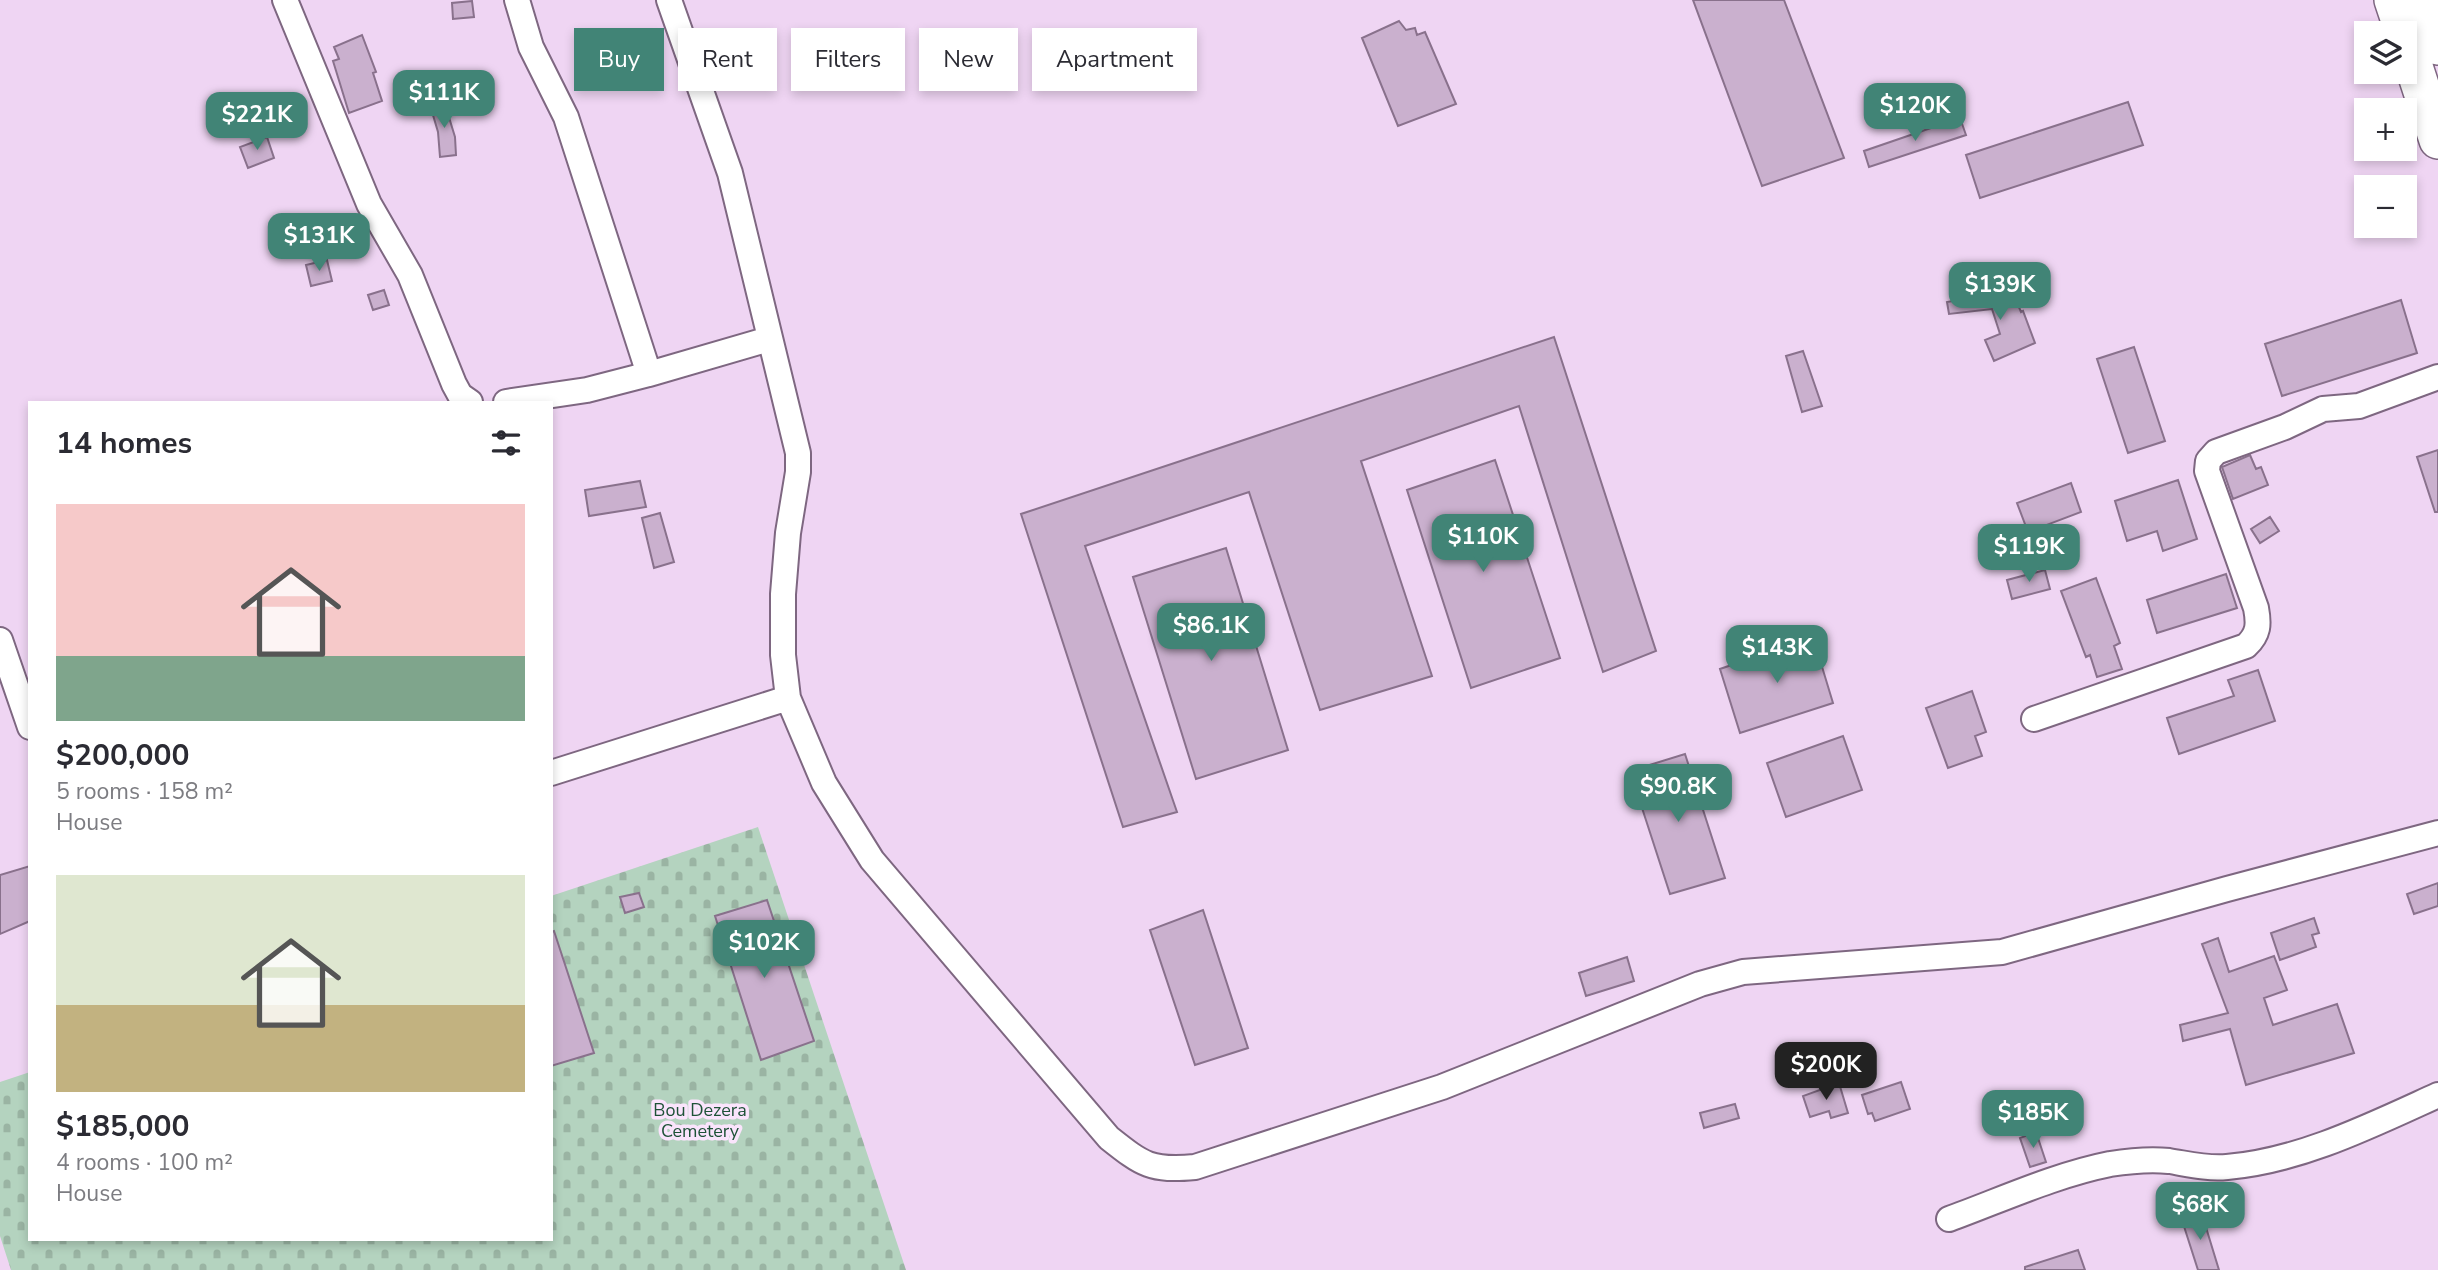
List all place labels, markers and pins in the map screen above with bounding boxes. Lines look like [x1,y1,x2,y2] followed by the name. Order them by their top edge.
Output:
[395,71,493,130] pin: $111K
[1866,83,1964,143] pin: $120K
[208,92,306,152] pin: $221K
[270,214,368,273] pin: $131K
[1951,262,2049,322] pin: $139K
[1434,514,1532,574] pin: $110K
[1980,524,2078,584] pin: $119K
[1154,604,1268,663] pin: $86.1K
[1728,626,1826,685] pin: $143K
[1621,764,1735,824] pin: $90.8K
[715,920,813,980] pin: $102K
[1777,1042,1875,1102] pin: $200K
[1984,1090,2082,1150] pin: $185K
[2159,1182,2241,1242] pin: $68K

